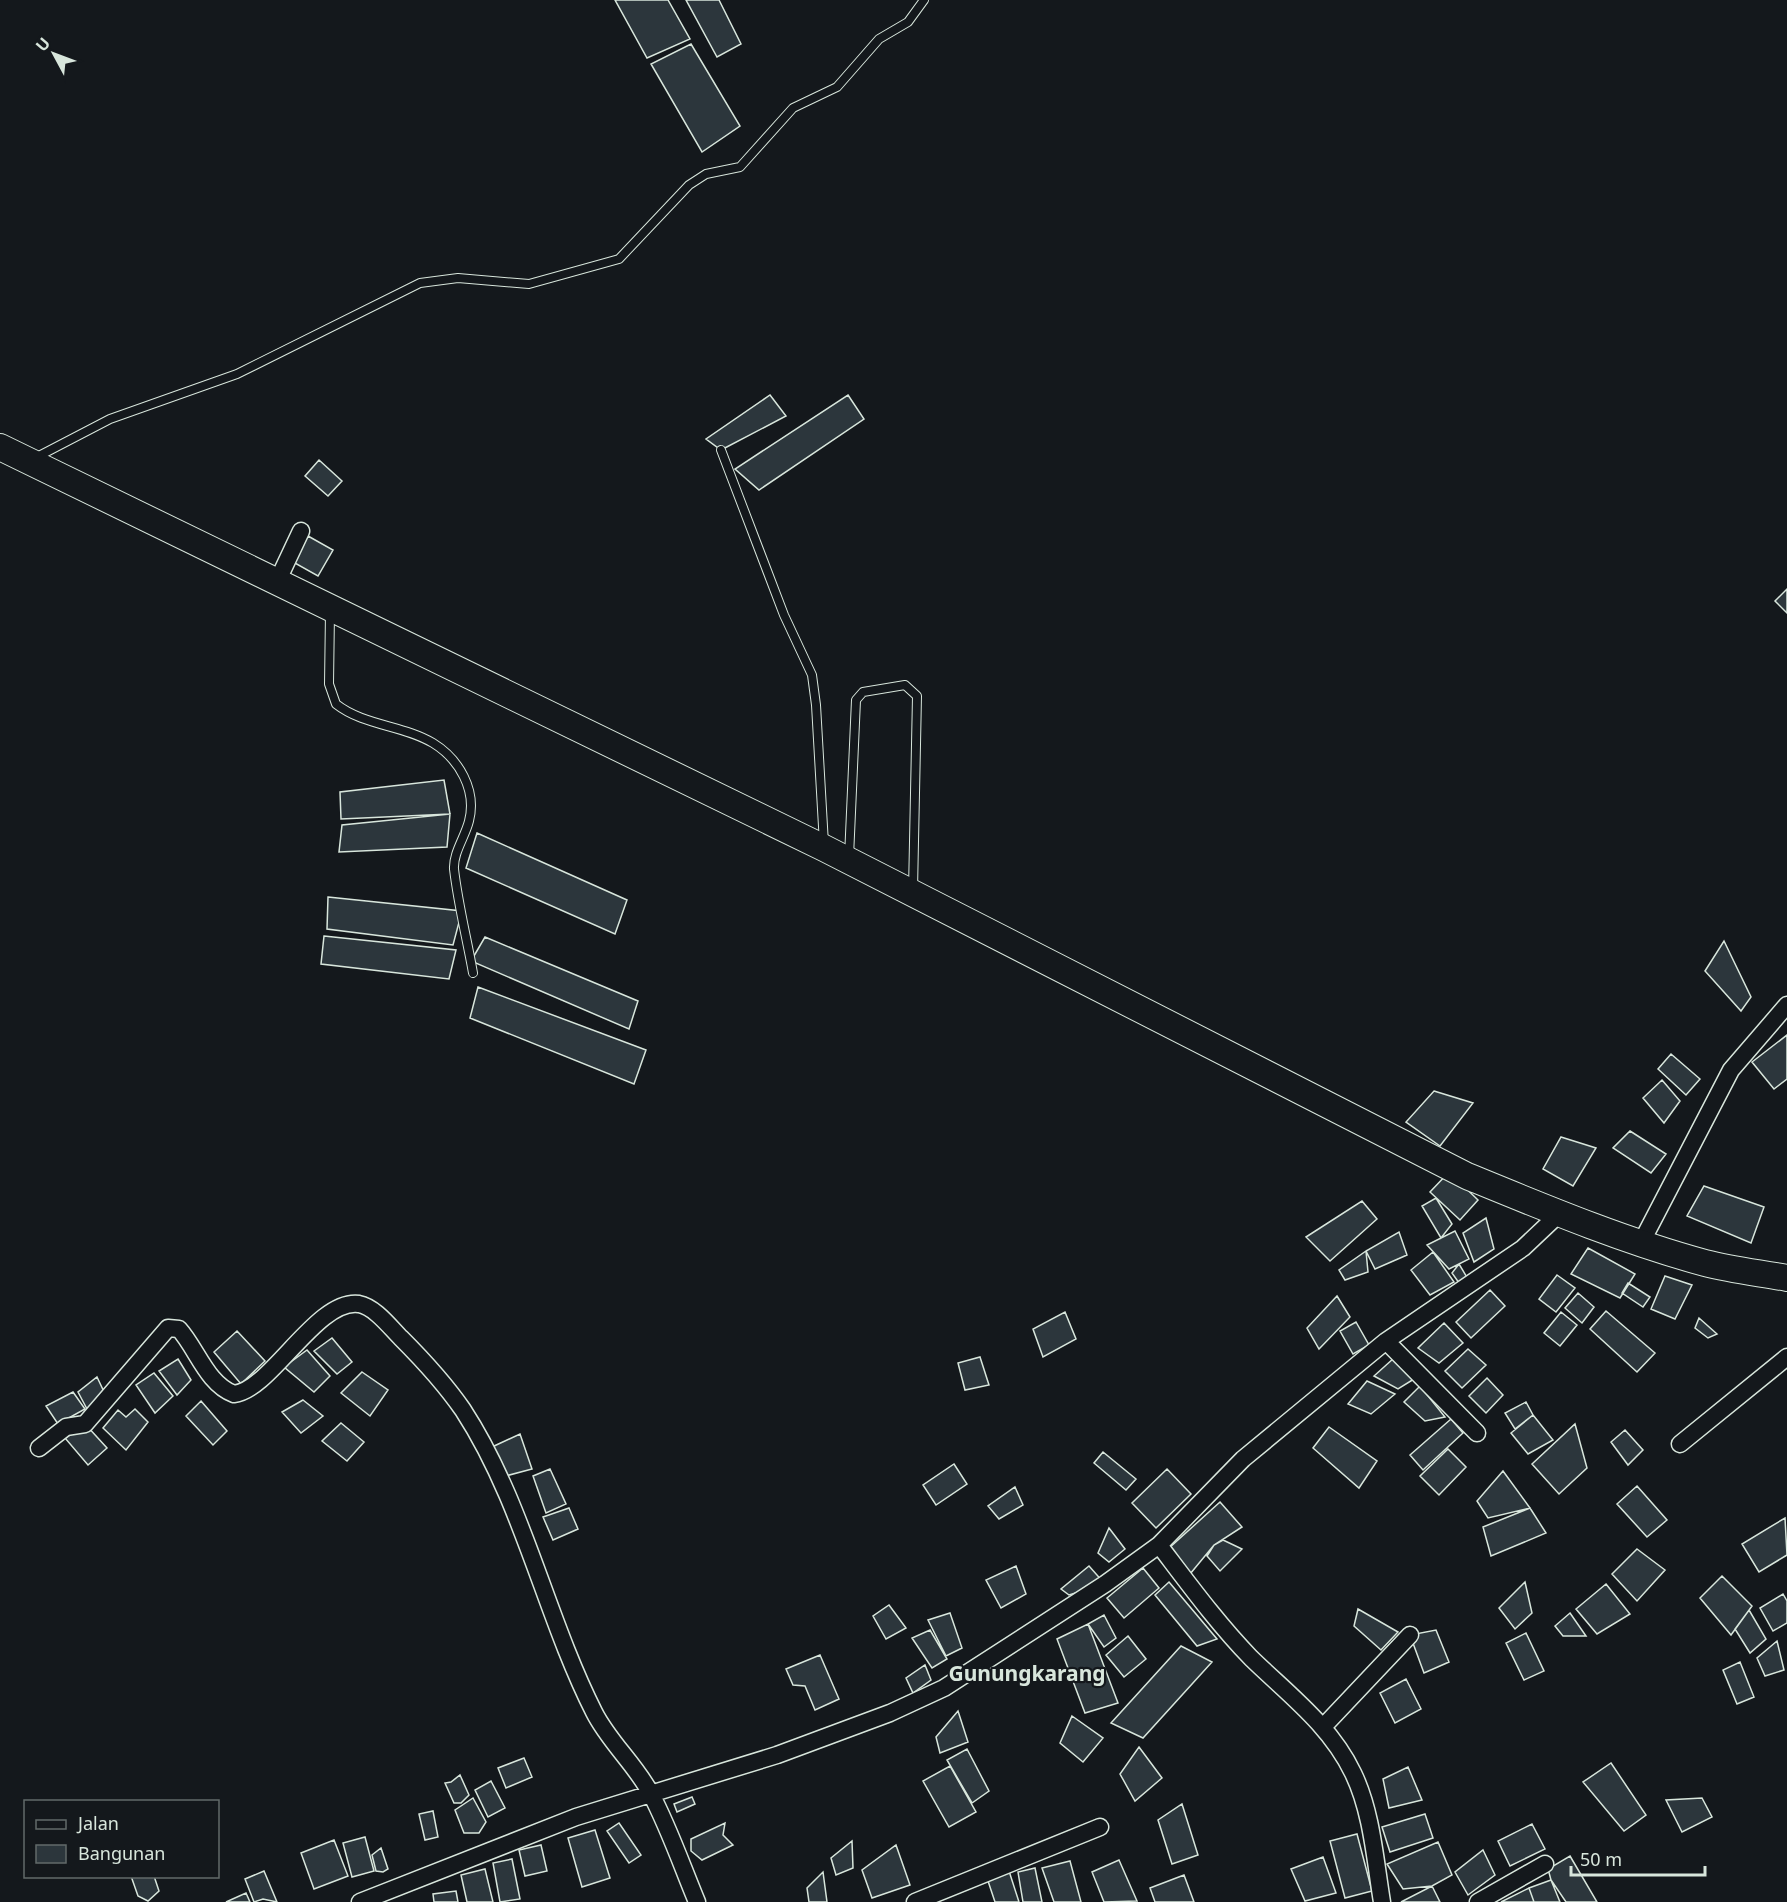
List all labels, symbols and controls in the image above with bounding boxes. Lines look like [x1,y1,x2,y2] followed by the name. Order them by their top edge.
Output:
[24,24,84,84] north arrow
[30,32,55,56] text: U
[948,1659,1106,1687] district label: Gunungkarang
[24,1800,219,1878] legend
[76,1811,119,1835] text: Jalan
[1571,1839,1704,1877] scale bar
[78,1841,165,1865] text: Bangunan
[1580,1847,1622,1871] text: 50 m

